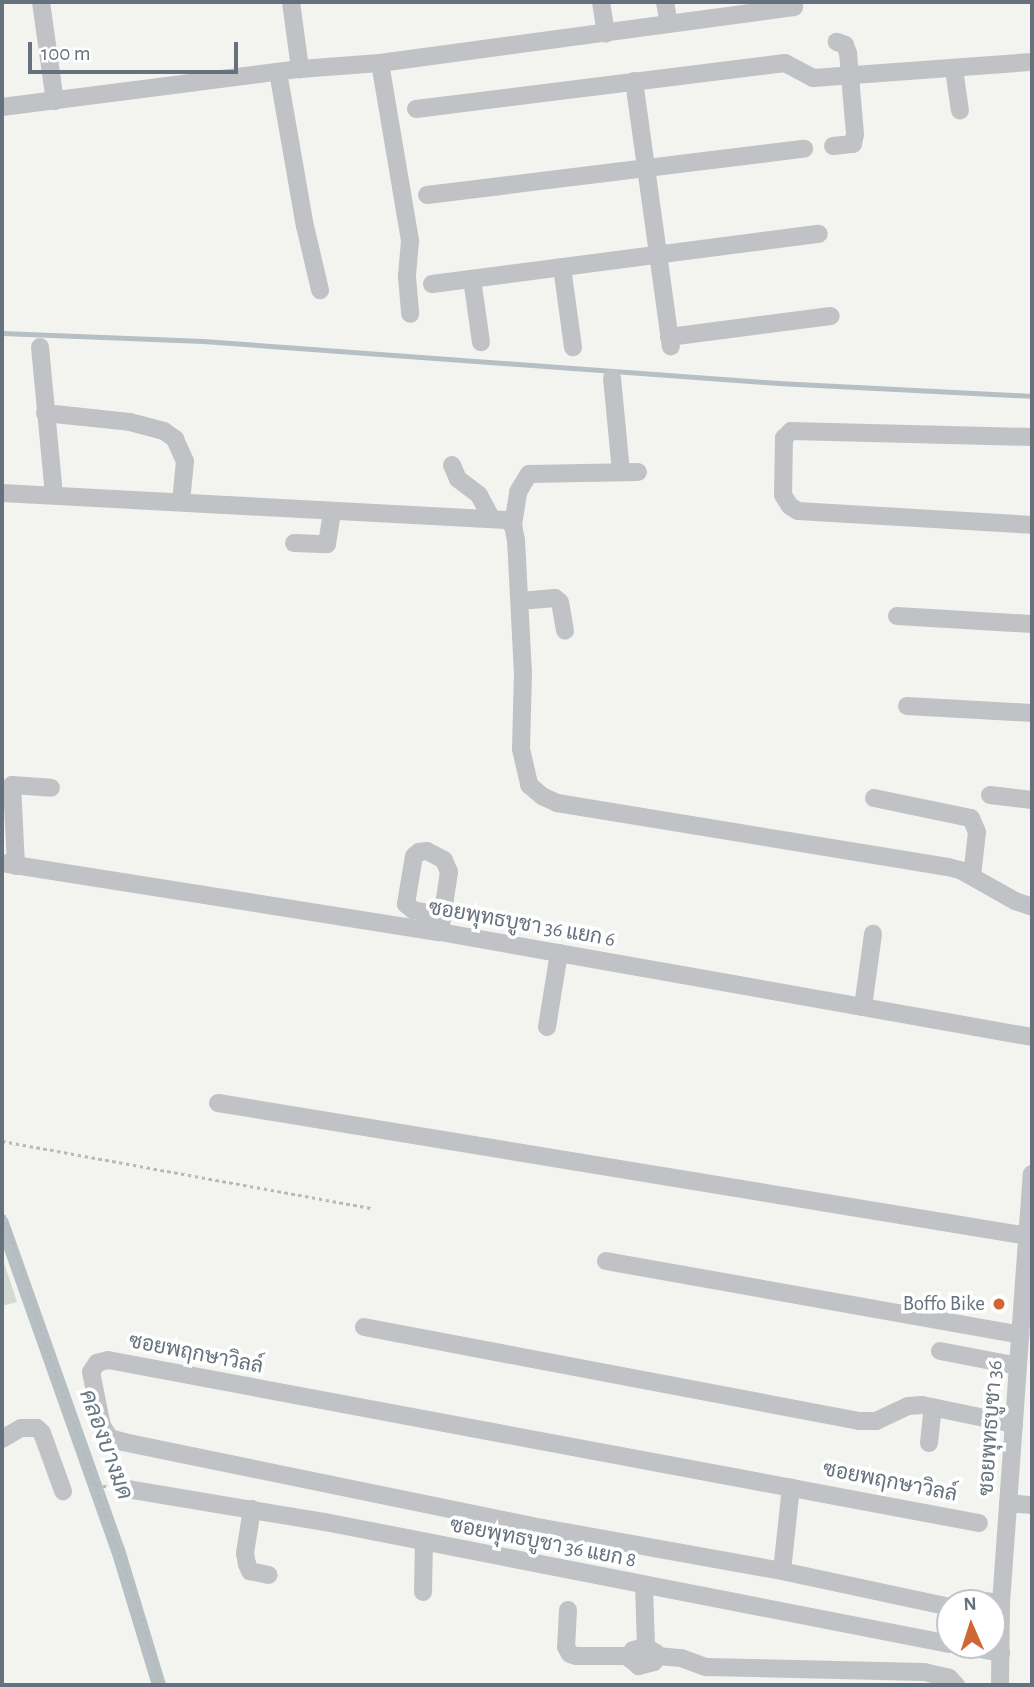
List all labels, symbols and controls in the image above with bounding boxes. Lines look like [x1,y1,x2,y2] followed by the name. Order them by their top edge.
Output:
[32,28,242,72] scale bar
[41,43,91,64] text: 100 m
[427,895,617,953] street label: ซอยพุทธบูชา 36 แยก 6
[903,1291,985,1317] place label: Boffo Bike
[991,1296,1007,1312] marker: Boffo Bike
[127,1329,265,1379] street label: ซอยพฤกษาวิลล์
[974,1359,1008,1497] street label: ซอยพุทธบูชา 36
[72,1386,138,1504] water label: คลองบางมด
[821,1457,959,1507] street label: ซอยพฤกษาวิลล์
[448,1513,638,1573] street label: ซอยพุทธบูชา 36 แยก 8
[936,1589,1006,1659] north arrow
[963,1595,977,1614] text: N

